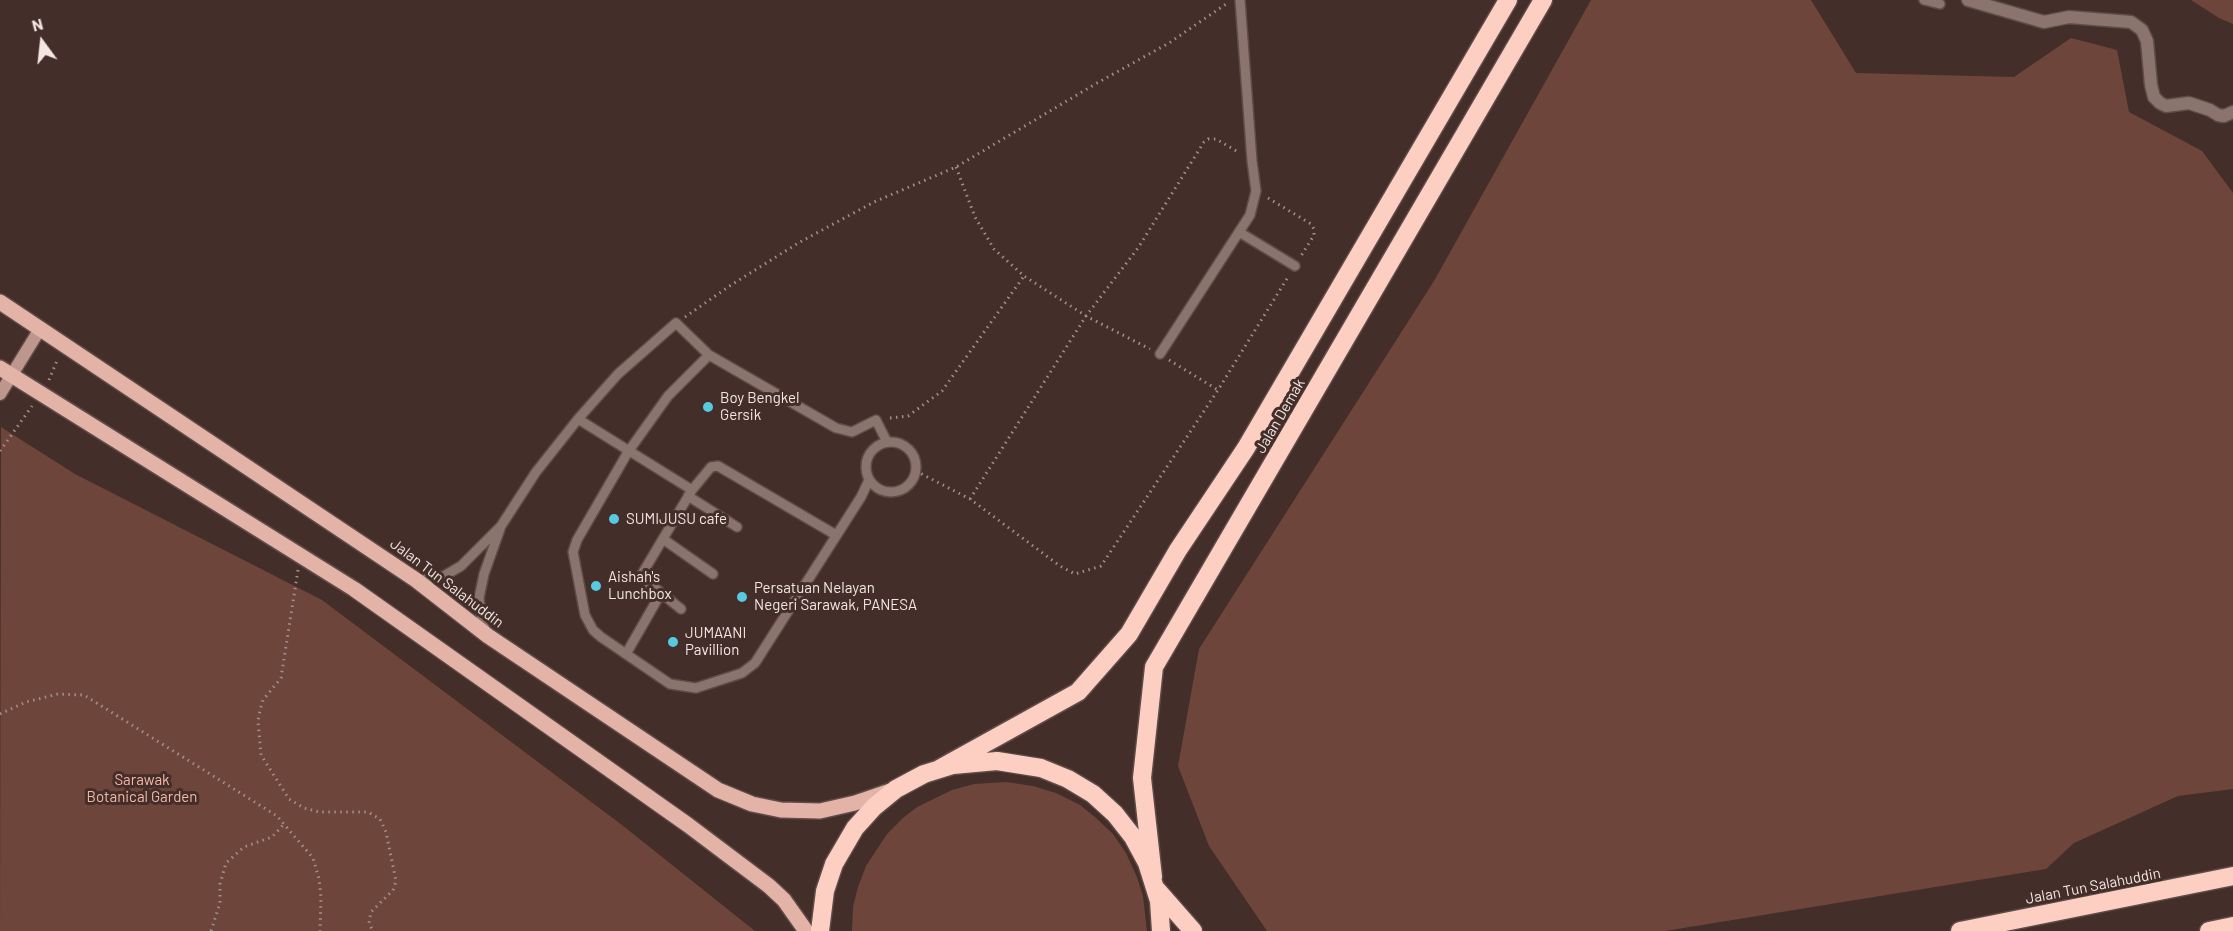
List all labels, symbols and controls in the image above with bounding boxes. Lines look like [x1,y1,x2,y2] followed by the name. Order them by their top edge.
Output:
[12,12,72,72] north arrow
[30,14,45,35] text: N
[1251,375,1309,457] street label: Jalan Demak
[720,389,799,424] place label: Boy Bengkel Gersik
[701,400,715,414] marker: Boy Bengkel Gersik
[626,510,727,528] place label: SUMIJUSU cafe
[607,512,621,526] marker: SUMIJUSU cafe
[387,534,507,632] street label: Jalan Tun Salahuddin
[608,568,672,603] place label: Aishah's Lunchbox
[589,579,603,593] marker: Aishah's Lunchbox
[754,579,917,614] place label: Persatuan Nelayan Negeri Sarawak, PANESA
[735,590,749,604] marker: Persatuan Nelayan Negeri Sarawak, PANESA
[685,624,746,659] place label: JUMA'ANI Pavillion
[666,635,680,649] marker: JUMA'ANI Pavillion
[87,771,197,806] park label: Sarawak Botanical Garden
[2024,864,2162,908] street label: Jalan Tun Salahuddin

